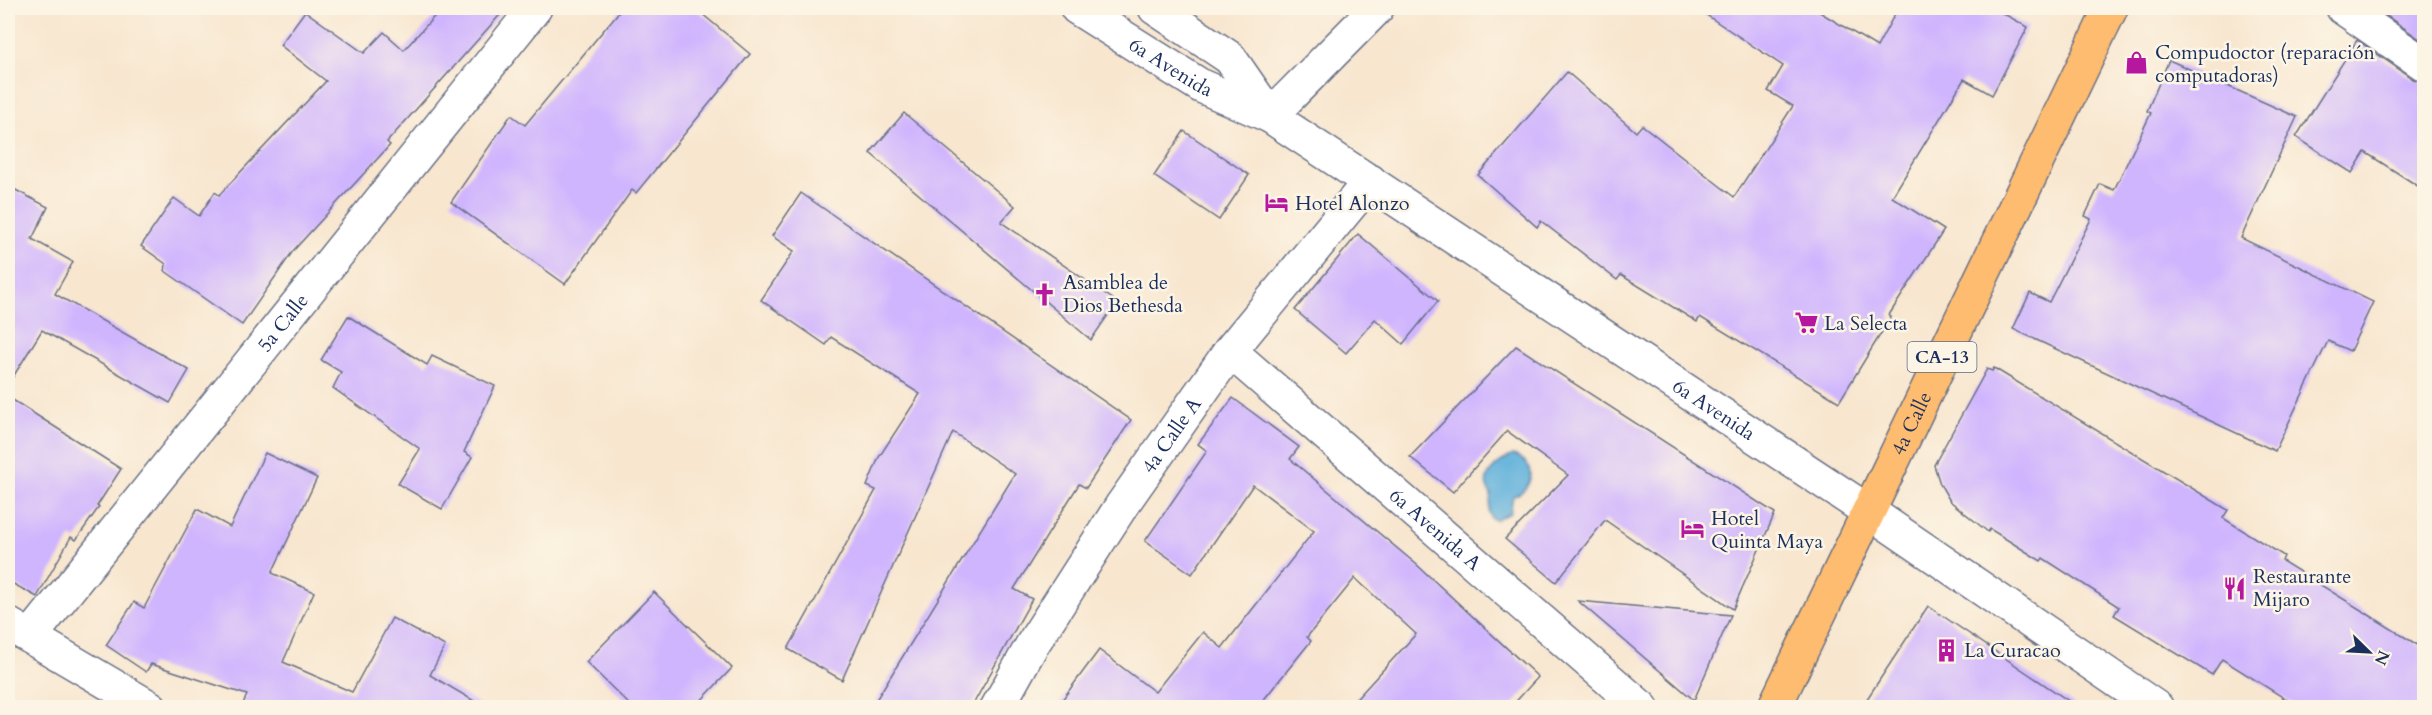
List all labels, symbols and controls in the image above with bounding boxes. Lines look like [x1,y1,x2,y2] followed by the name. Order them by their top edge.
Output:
[1124,31,1217,103] street label: 6a Avenida
[2155,39,2376,89] place label: Compudoctor (reparación computadoras)
[2124,50,2150,76] shop icon: Compudoctor (reparación computadoras)
[1264,190,1290,216] hotel icon: Hotel Alonzo
[1295,190,1410,217] place label: Hotel Alonzo
[1063,269,1183,319] place label: Asamblea de Dios Bethesda
[1032,281,1058,307] church icon: Asamblea de Dios Bethesda
[251,288,314,357] street label: 5a Calle
[1793,310,1819,336] supermarket icon: La Selecta
[1824,310,1908,337] place label: La Selecta
[1908,342,1976,372] road number: CA-13
[1667,372,1761,447] street label: 6a Avenida
[1884,387,1938,460] street label: 4a Calle
[1135,391,1208,478] street label: 4a Calle A
[1384,482,1488,577] street label: 6a Avenida A
[1711,505,1824,555] place label: Hotel Quinta Maya
[1680,516,1706,542] hotel icon: Hotel Quinta Maya
[2253,563,2351,613] place label: Restaurante Mijaro
[2222,575,2248,601] restaurant icon: Restaurante Mijaro
[2339,622,2399,682] north arrow
[1933,637,1959,663] building icon: La Curacao
[1964,637,2061,664] place label: La Curacao
[2369,647,2395,669] text: N

